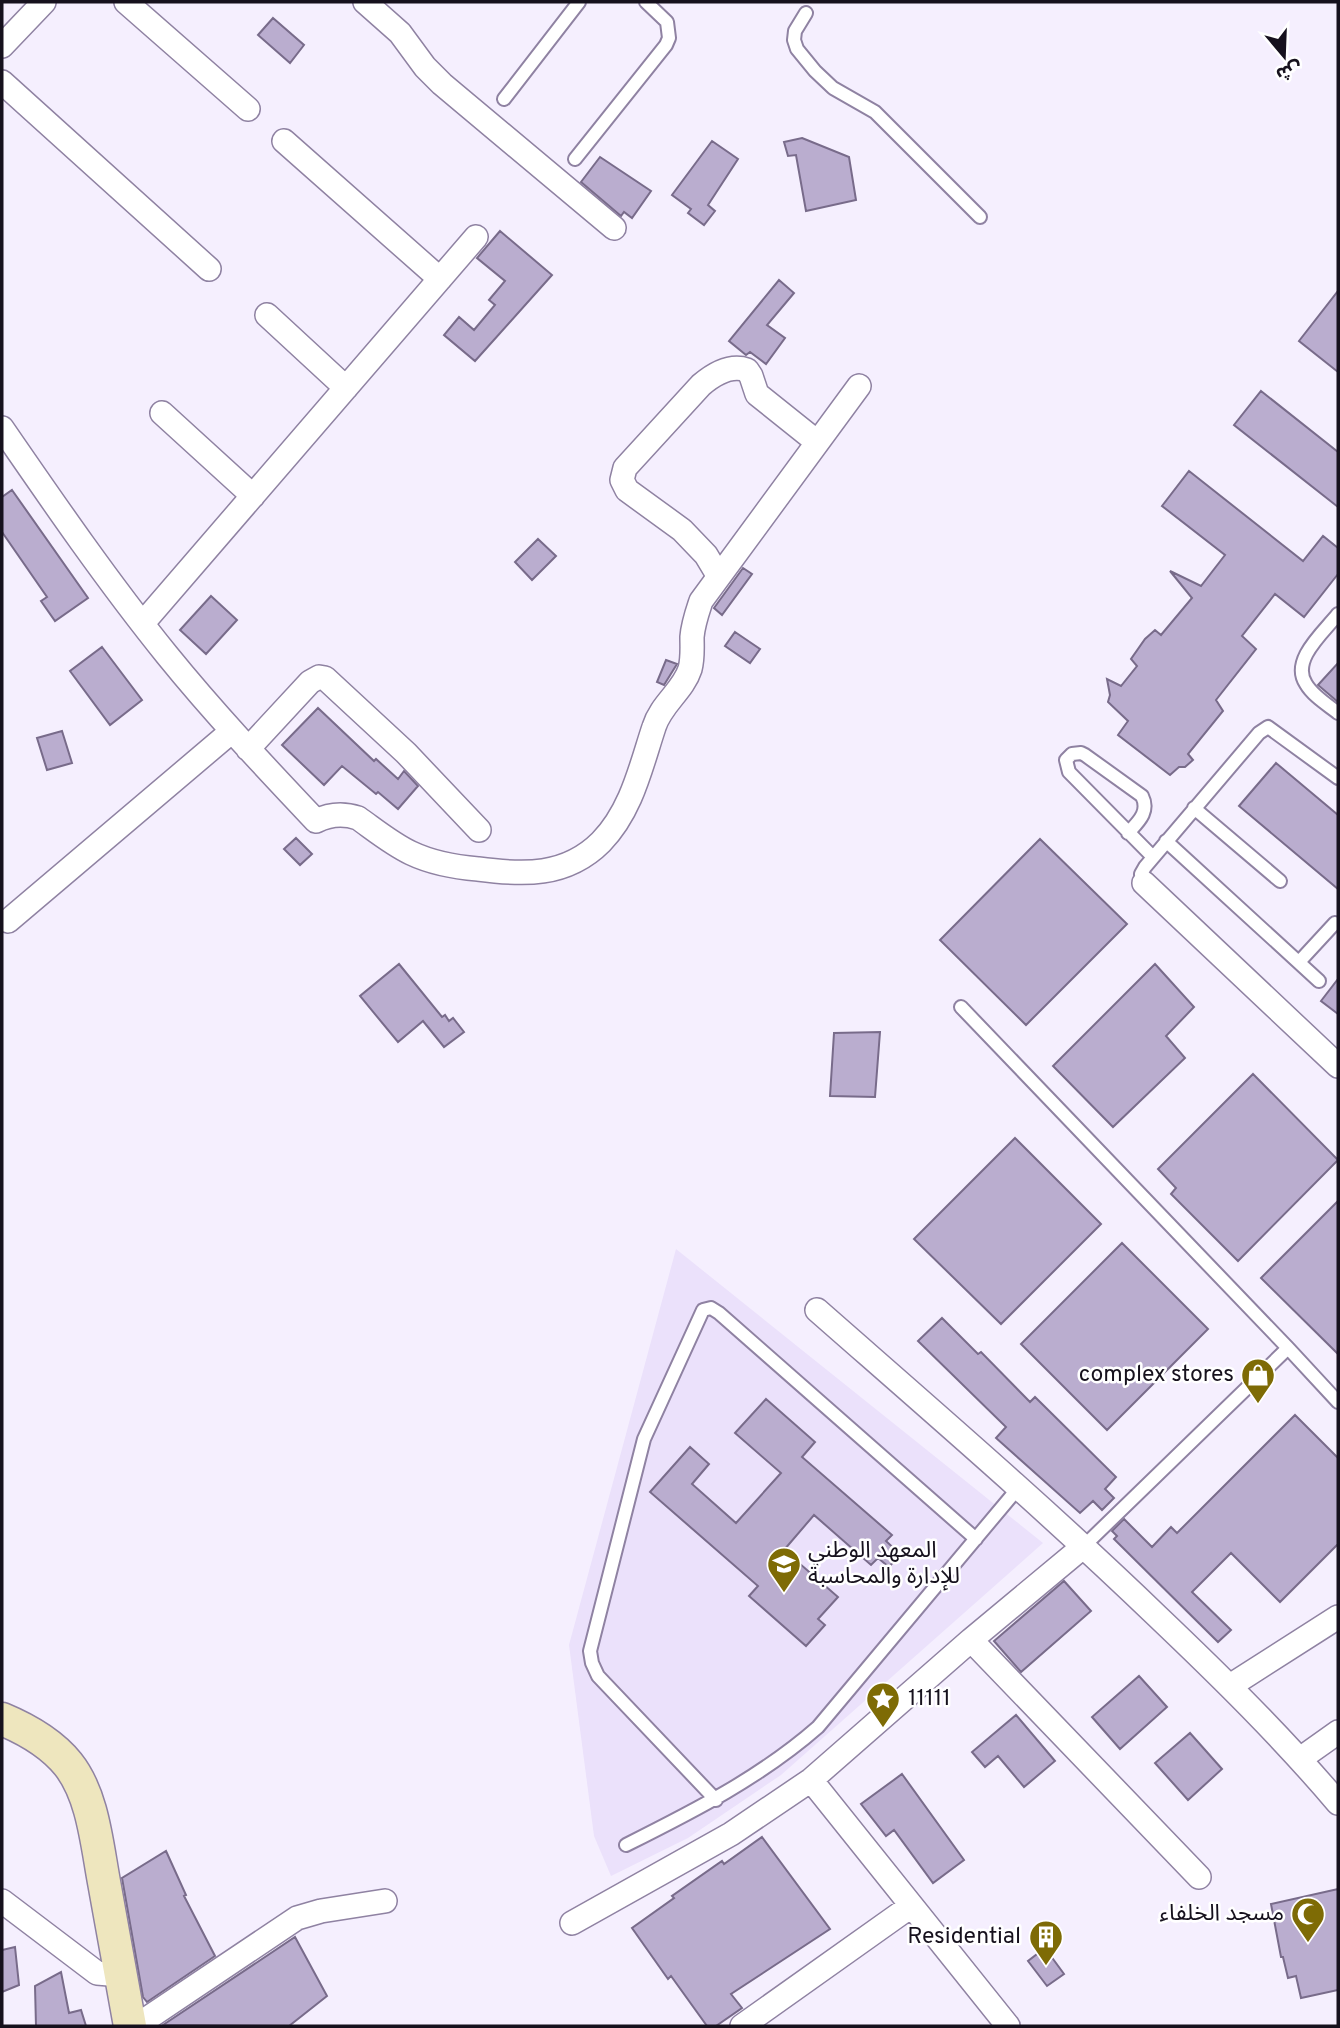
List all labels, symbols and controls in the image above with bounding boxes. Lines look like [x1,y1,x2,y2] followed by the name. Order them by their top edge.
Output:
[1249,21,1319,91] north arrow
[1273,55,1305,86] text: ش
[1239,1356,1277,1405] shop icon: complex stores
[1079,1361,1234,1390] place label: complex stores
[808,1537,960,1592] place label: المعهد الوطني للإدارة والمحاسبة
[765,1545,803,1594] school or university icon: المعهد الوطني للإدارة والمحاسبة
[864,1680,902,1729] place icon: 11111
[908,1685,951,1714] place label: 11111
[1289,1895,1327,1944] mosque icon: مسجد الخلفاء
[1160,1900,1284,1929] place label: مسجد الخلفاء
[1027,1918,1065,1967] building icon: Residential
[907,1923,1021,1952] place label: Residential

